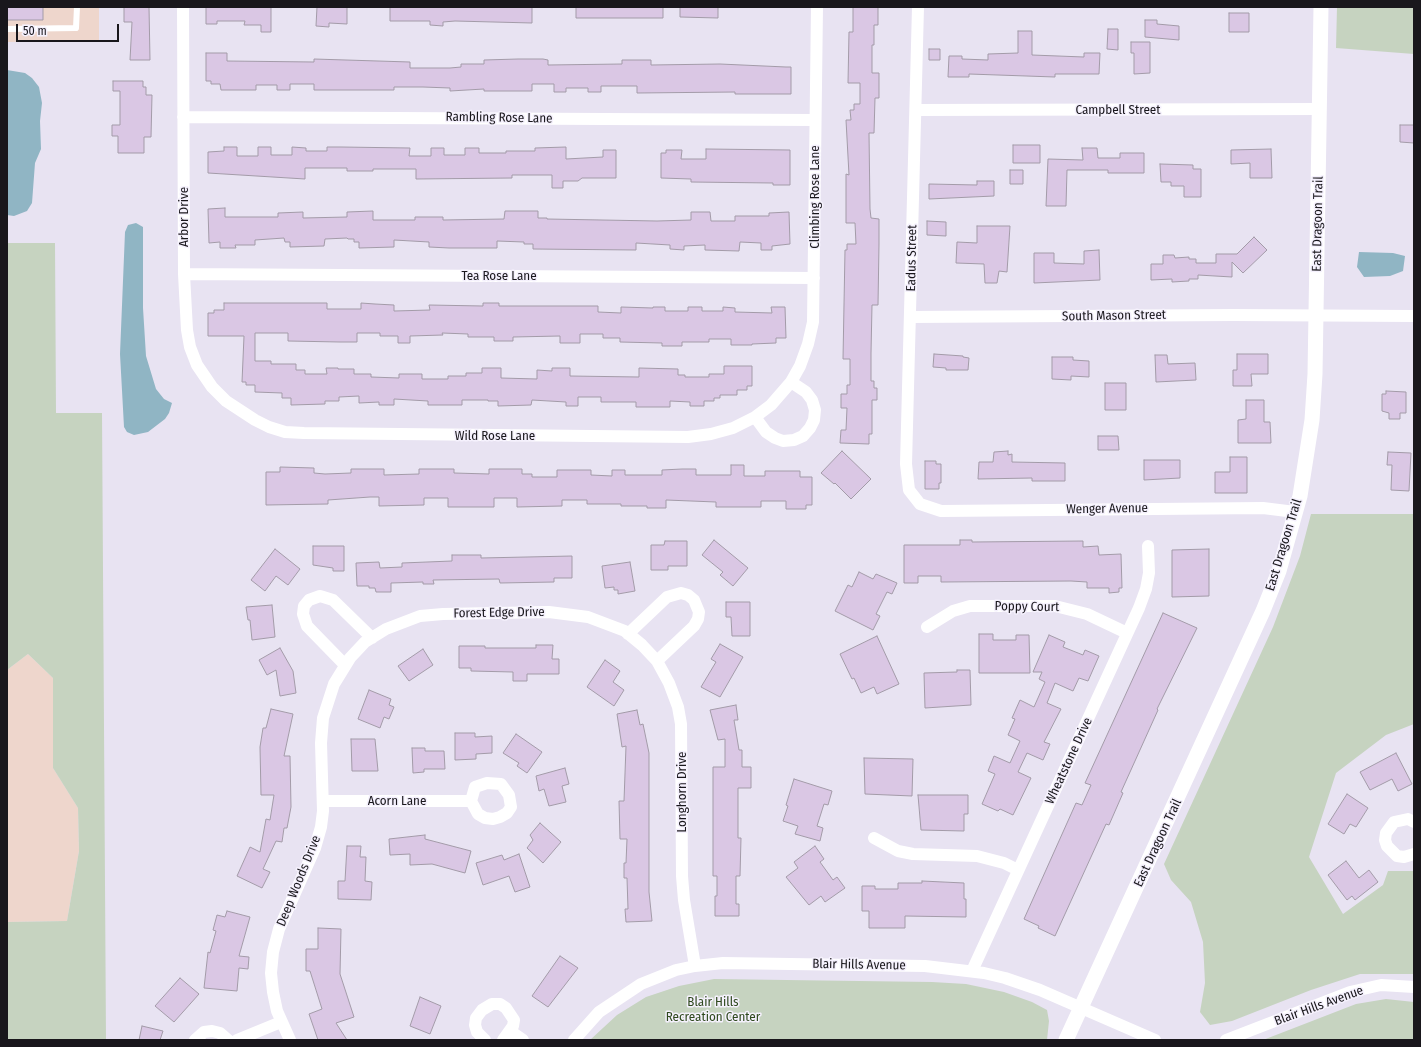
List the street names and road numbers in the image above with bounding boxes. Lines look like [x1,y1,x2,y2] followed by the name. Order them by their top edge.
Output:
[1076,102,1160,118] street label: Campbell Street
[445,109,553,127] street label: Rambling Rose Lane
[807,145,823,249] street label: Climbing Rose Lane
[1309,176,1327,272] street label: East Dragoon Trail
[176,187,192,247] street label: Arbor Drive
[904,225,920,291] street label: Eadus Street
[461,268,537,284] street label: Tea Rose Lane
[1062,307,1166,325] street label: South Mason Street
[455,428,535,444] street label: Wild Rose Lane
[1263,497,1305,593] street label: East Dragoon Trail
[1066,500,1148,518] street label: Wenger Avenue
[995,599,1059,615] street label: Poppy Court
[453,604,545,622] street label: Forest Edge Drive
[1042,715,1096,807] street label: Wheatstone Drive
[674,752,690,832] street label: Longhorn Drive
[368,793,426,809] street label: Acorn Lane
[1131,797,1185,889] street label: East Dragoon Trail
[274,833,324,929] street label: Deep Woods Drive
[812,956,906,974] street label: Blair Hills Avenue
[1272,983,1366,1029] street label: Blair Hills Avenue

